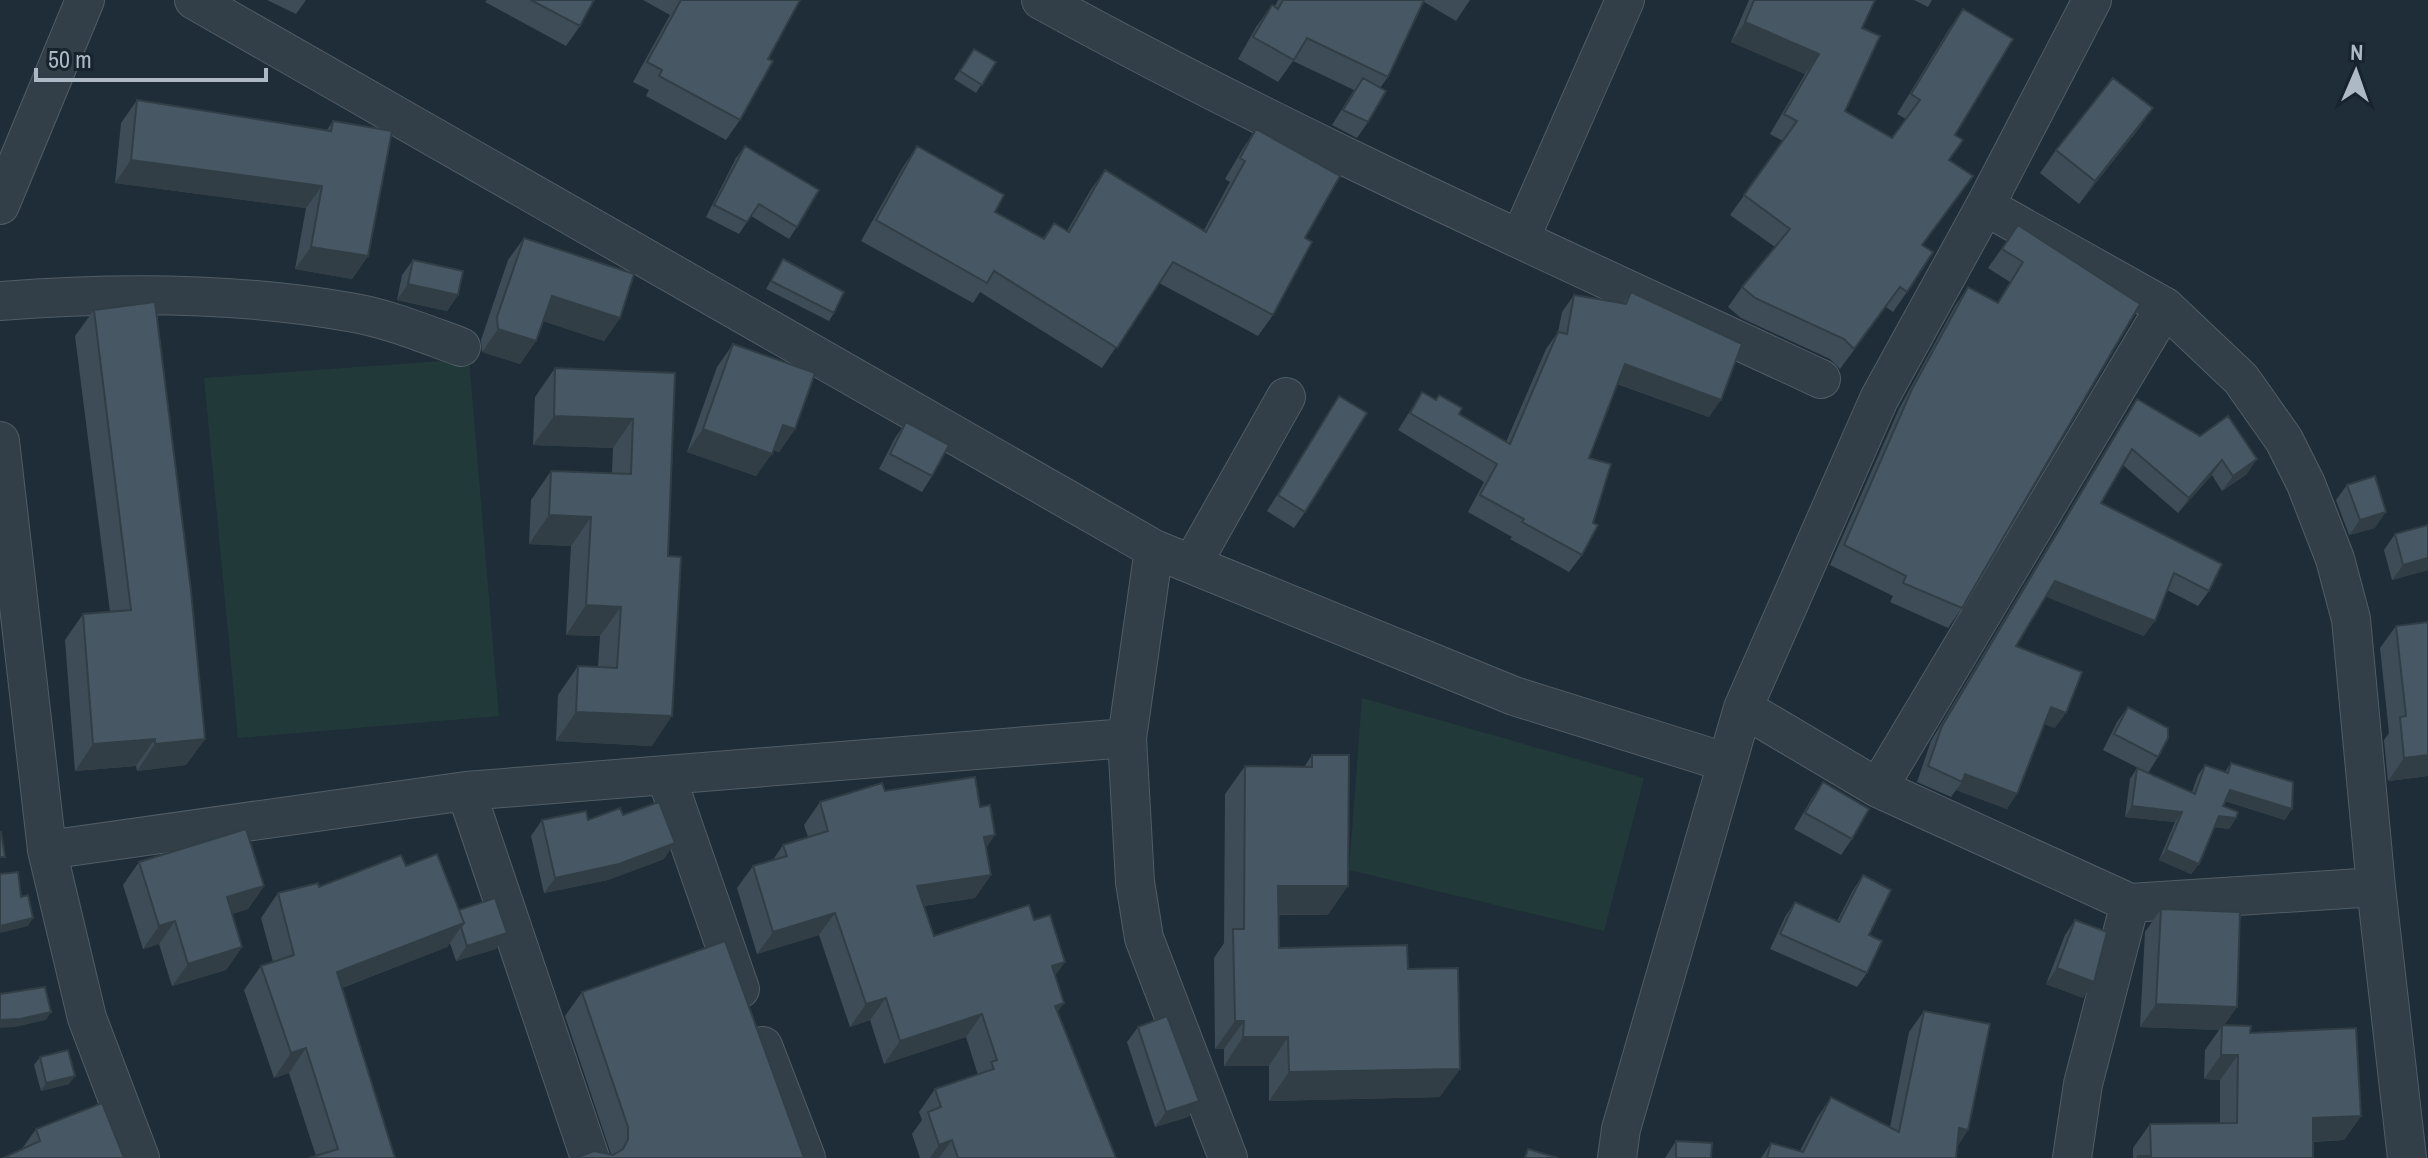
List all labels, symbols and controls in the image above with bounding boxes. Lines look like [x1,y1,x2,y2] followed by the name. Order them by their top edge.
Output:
[36,32,266,82] scale bar
[2316,32,2396,112] north arrow
[2350,37,2364,67] text: N
[48,43,92,75] text: 50 m

